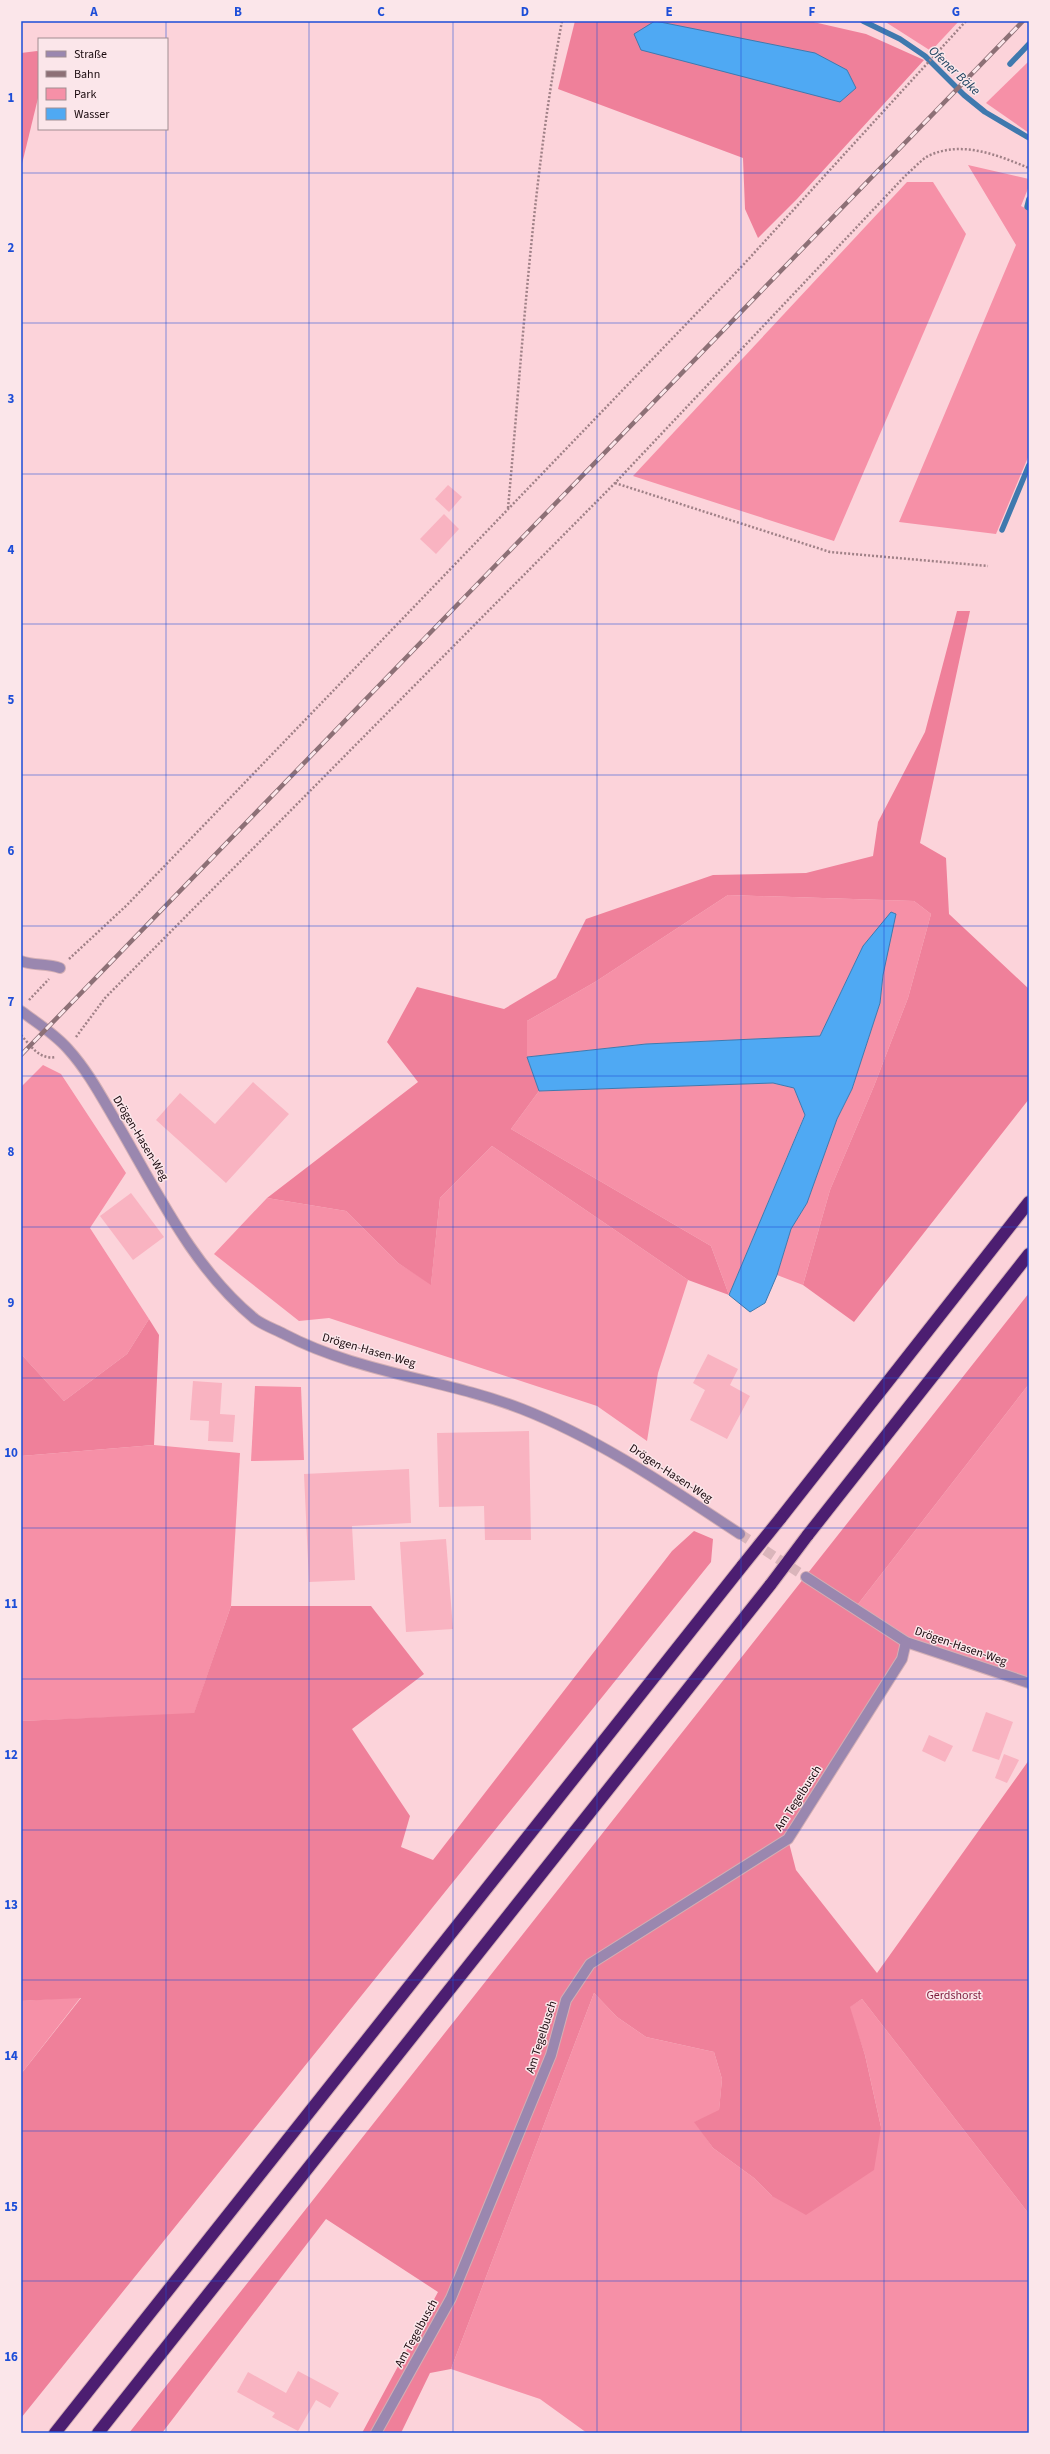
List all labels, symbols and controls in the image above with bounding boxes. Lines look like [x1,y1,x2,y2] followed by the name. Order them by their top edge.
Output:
[89,3,98,21] text: A
[234,3,242,21] text: B
[377,3,385,21] text: C
[521,3,529,21] text: D
[665,3,673,21] text: E
[809,3,816,21] text: F
[952,3,960,21] text: G
[38,38,168,130] legend
[925,42,984,99] water label: Ofener Bäke
[74,46,107,63] text: Straße
[74,66,100,83] text: Bahn
[74,86,96,103] text: Park
[8,89,15,107] text: 1
[74,106,110,123] text: Wasser
[8,239,15,257] text: 2
[8,390,15,408] text: 3
[8,541,15,559] text: 4
[8,691,15,709] text: 5
[8,842,15,860] text: 6
[8,993,15,1011] text: 7
[108,1093,173,1184] street label: Drögen-Hasen-Weg
[8,1143,15,1161] text: 8
[8,1294,15,1312] text: 9
[320,1329,418,1372] street label: Drögen-Hasen-Weg
[626,1440,716,1507] street label: Drögen-Hasen-Weg
[4,1444,18,1462] text: 10
[4,1595,18,1613] text: 11
[912,1623,1009,1670] street label: Drögen-Hasen-Weg
[4,1746,18,1764] text: 12
[771,1762,826,1835] street label: Am Tegelbusch
[4,1896,18,1914] text: 13
[926,1987,982,2004] park label: Gerdshorst
[522,1999,561,2076] street label: Am Tegelbusch
[4,2047,18,2065] text: 14
[4,2198,18,2216] text: 15
[391,2296,442,2370] street label: Am Tegelbusch
[4,2348,18,2366] text: 16

